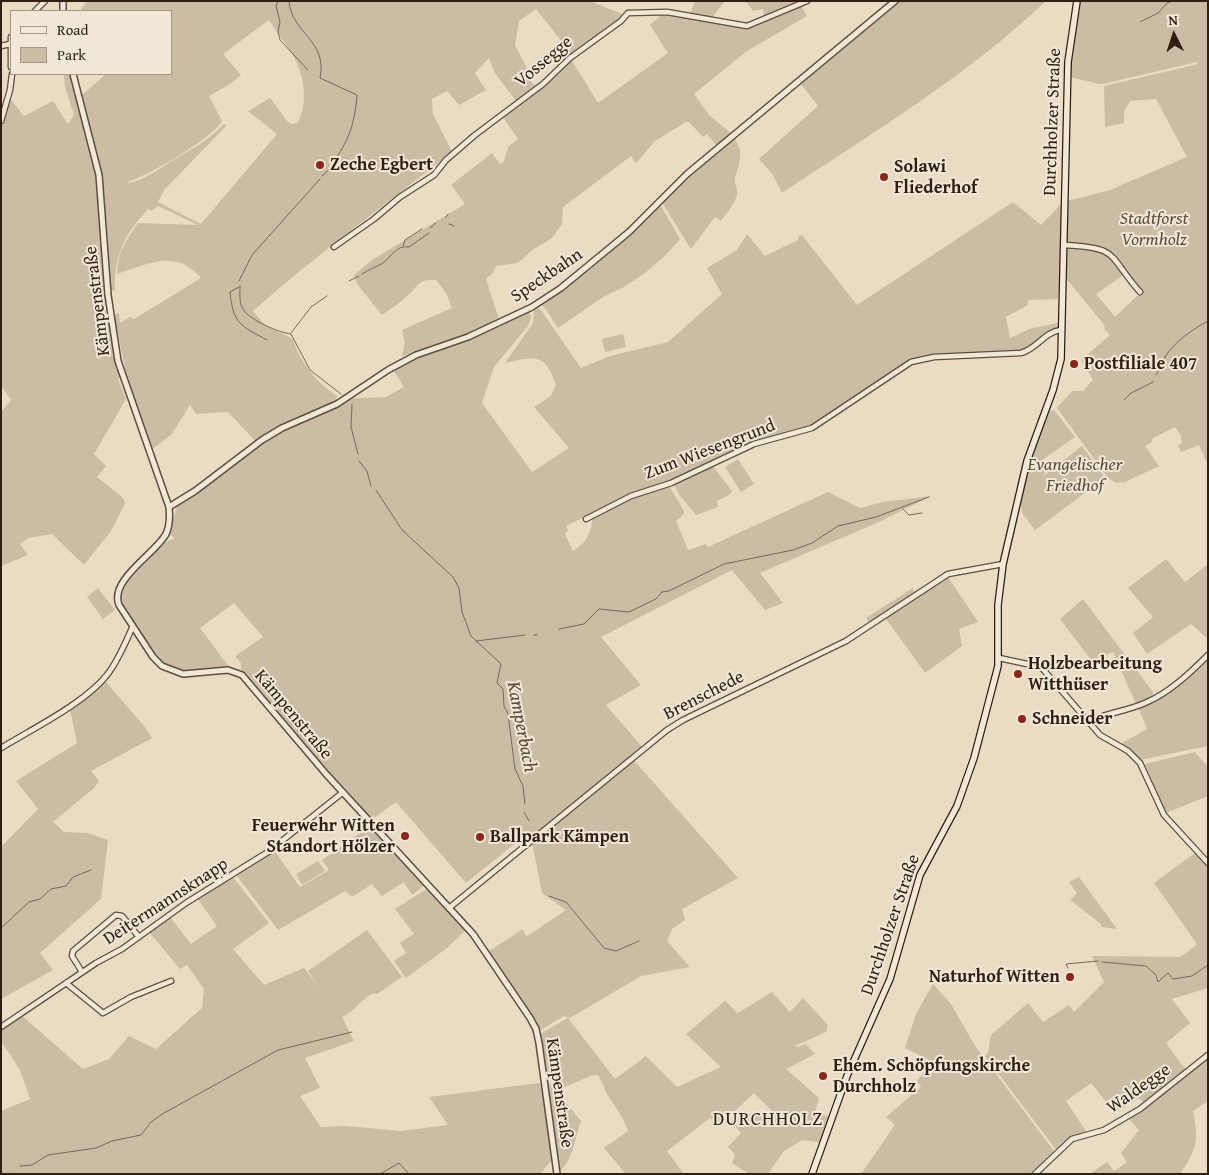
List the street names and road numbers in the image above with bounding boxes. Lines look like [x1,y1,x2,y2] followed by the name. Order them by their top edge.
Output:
[511,32,577,92] street label: Vossegge
[1040,48,1066,196] street label: Durchholzer Straße
[507,244,587,308] street label: Speckbahn
[81,245,115,357] street label: Kämpenstraße
[642,415,778,485] street label: Zum Wiesengrund
[249,666,337,764] street label: Kämpenstraße
[660,667,748,725] street label: Brenschede
[857,852,925,998] street label: Durchholzer Straße
[100,854,232,950] street label: Deitermannsknapp
[541,1037,577,1149] street label: Kämpenstraße
[1103,1059,1175,1119] street label: Waldegge

